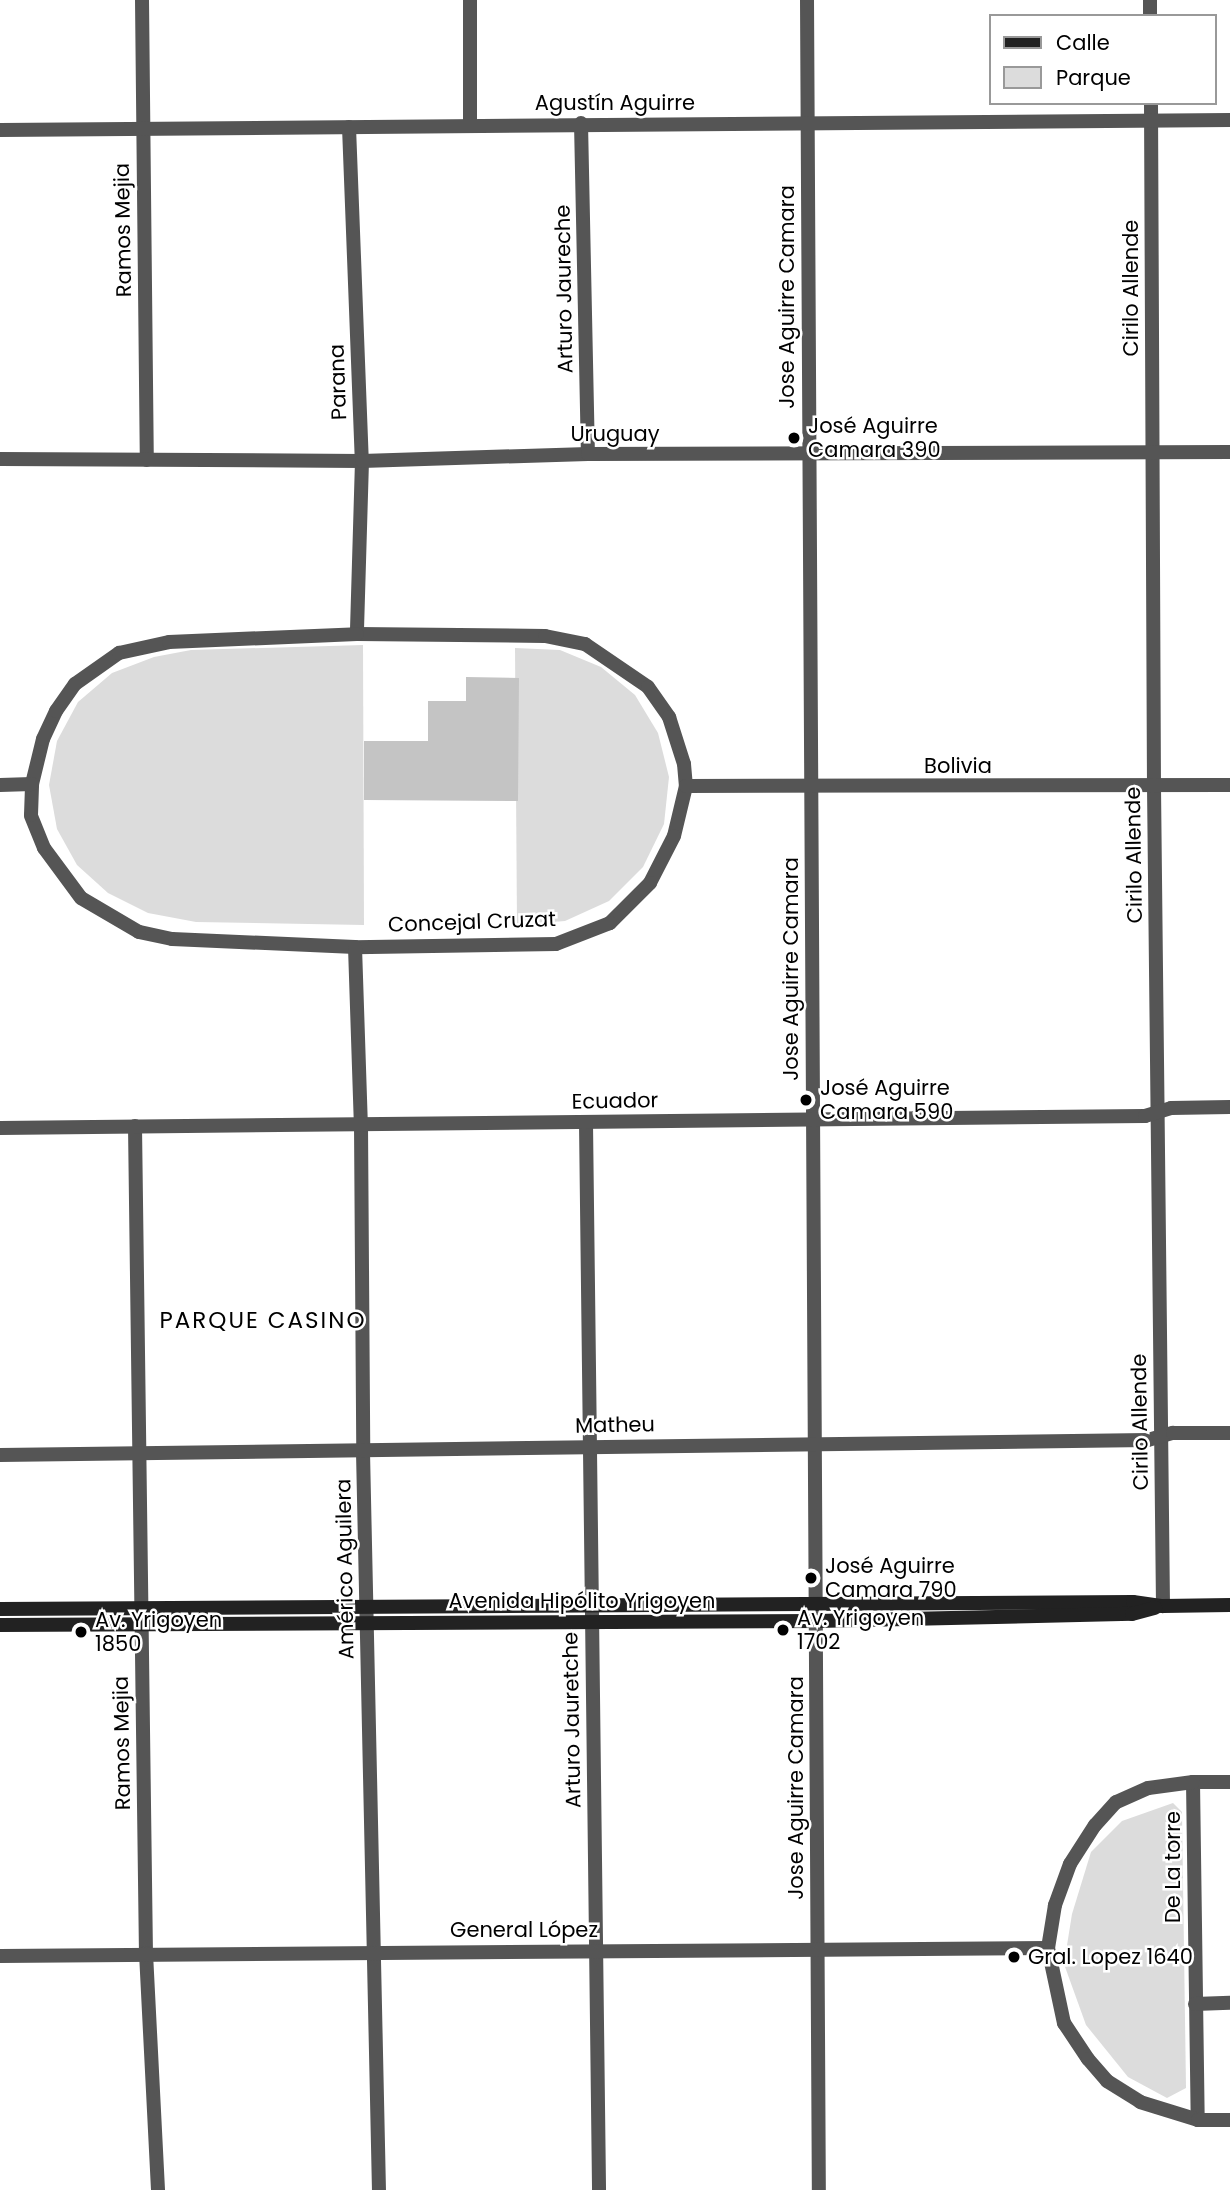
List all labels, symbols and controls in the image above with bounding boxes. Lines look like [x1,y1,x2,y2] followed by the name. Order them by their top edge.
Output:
[988,14,1216,105] legend
[1056,28,1110,57] text: Calle
[1056,63,1131,92] text: Parque
[535,90,695,116] street label: Agustín Aguirre
[109,163,137,297] street label: Ramos Mejia
[774,185,800,409] street label: Jose Aguirre Camara
[550,204,578,374] street label: Arturo Jaureche
[1118,220,1144,356] street label: Cirilo Allende
[324,344,352,420] street label: Parana
[808,413,941,463] place label: José Aguirre Camara 390
[570,421,660,447] street label: Uruguay
[786,430,802,446] marker: José Aguirre Camara 390
[924,753,992,779] street label: Bolivia
[1120,786,1148,924] street label: Cirilo Allende
[778,857,804,1081] street label: Jose Aguirre Camara
[388,906,556,938] street label: Concejal Cruzat
[820,1075,953,1125] place label: José Aguirre Camara 590
[571,1088,659,1114] street label: Ecuador
[798,1092,814,1108] marker: José Aguirre Camara 590
[161,1306,365,1334] district label: PARQUE CASINO
[1126,1353,1154,1491] street label: Cirilo Allende
[575,1412,655,1438] street label: Matheu
[331,1478,359,1660] street label: Américo Aguilera
[825,1553,957,1603] place label: José Aguirre Camara 790
[803,1570,819,1586] marker: José Aguirre Camara 790
[448,1588,716,1614] street label: Avenida Hipólito Yrigoyen
[797,1605,924,1655] place label: Av. Yrigoyen 1702
[95,1607,222,1657] place label: Av. Yrigoyen 1850
[775,1622,791,1638] marker: Av. Yrigoyen 1702
[73,1624,89,1640] marker: Av. Yrigoyen 1850
[558,1632,586,1808] street label: Arturo Jauretche
[108,1676,136,1810] street label: Ramos Mejia
[783,1676,809,1900] street label: Jose Aguirre Camara
[1160,1811,1186,1923] street label: De La torre
[450,1917,598,1943] street label: General López
[1028,1944,1193,1970] place label: Gral. Lopez 1640
[1006,1949,1022,1965] marker: Gral. Lopez 1640

